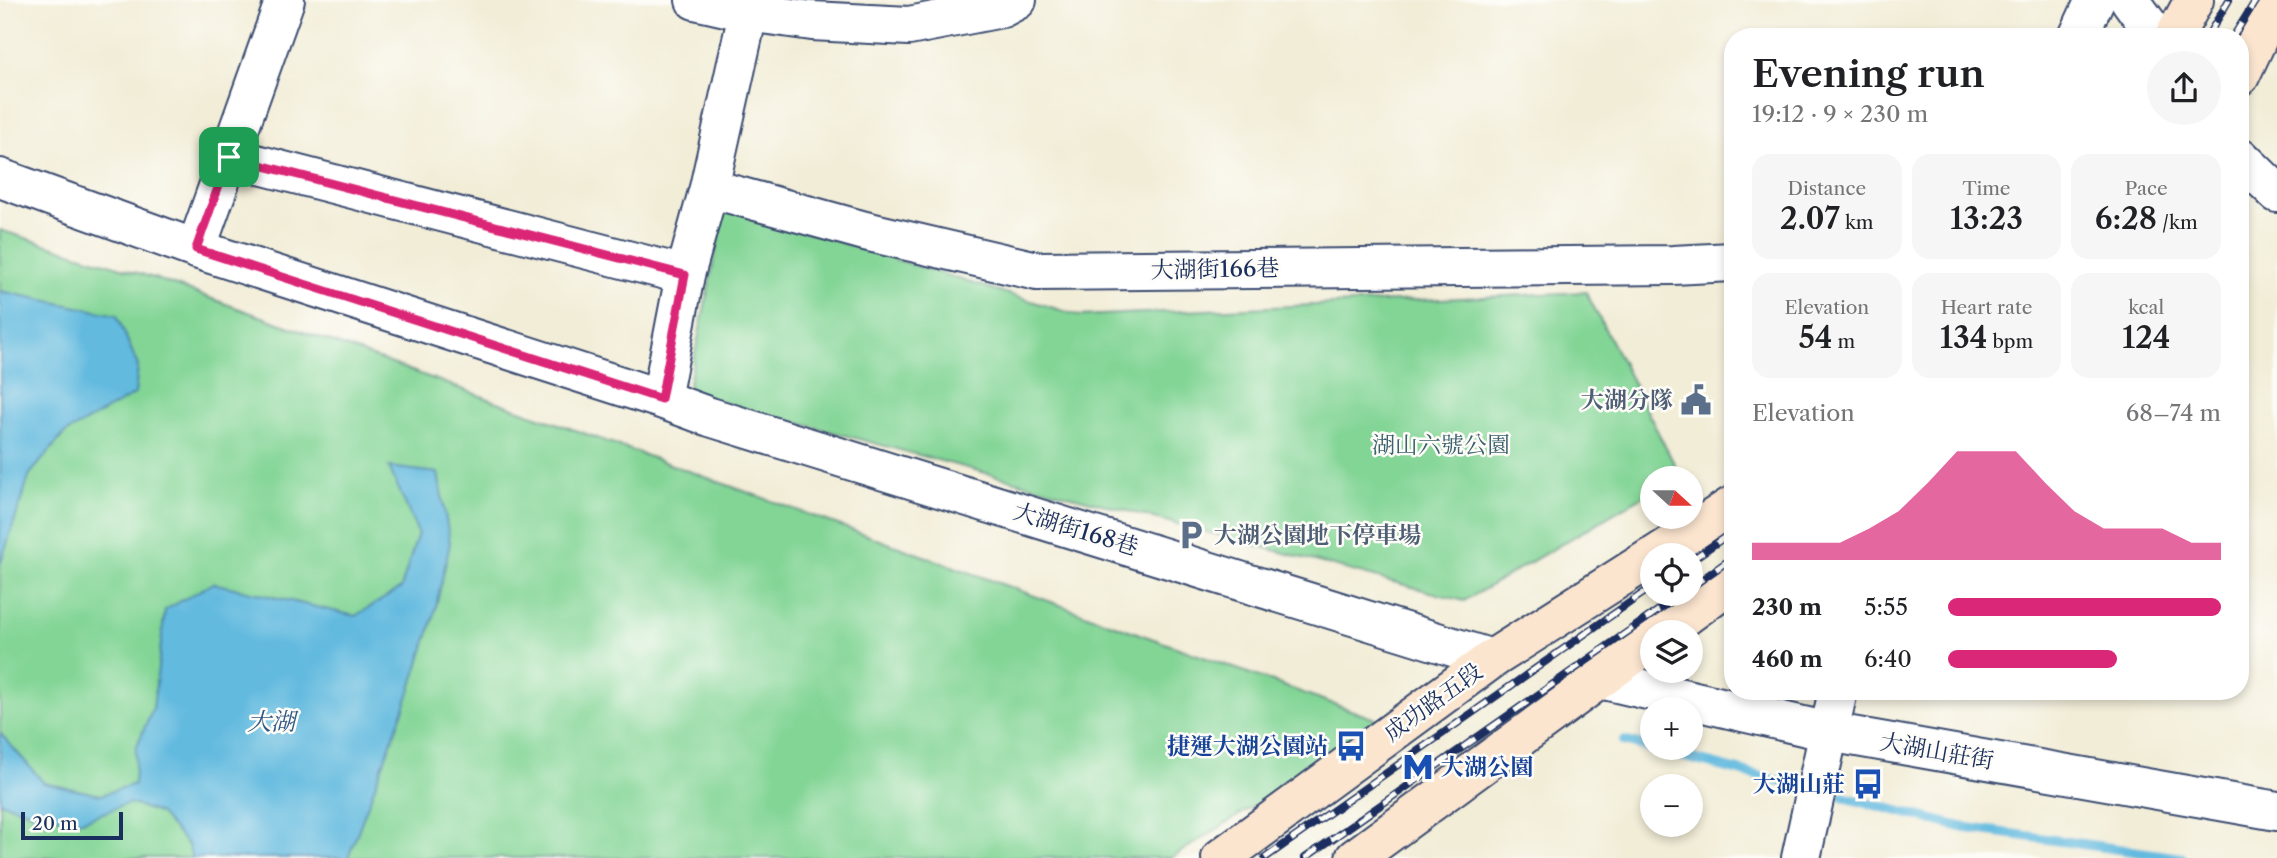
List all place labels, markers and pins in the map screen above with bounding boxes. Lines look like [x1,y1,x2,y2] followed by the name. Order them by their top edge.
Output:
[199,127,259,187] pin
[1679,383,1713,417] public building icon: 大湖分隊
[1581,386,1673,414] place label: 大湖分隊
[1174,518,1208,552] parking icon: 大湖公園地下停車場
[1214,521,1421,549] place label: 大湖公園地下停車場
[1334,729,1368,763] bus stop icon: 捷運大湖公園站
[1167,732,1328,760] place label: 捷運大湖公園站
[1401,750,1435,784] metro station icon: 大湖公園
[1441,753,1533,781] place label: 大湖公園
[1851,767,1885,801] bus stop icon: 大湖山莊
[1753,770,1845,798] place label: 大湖山莊

